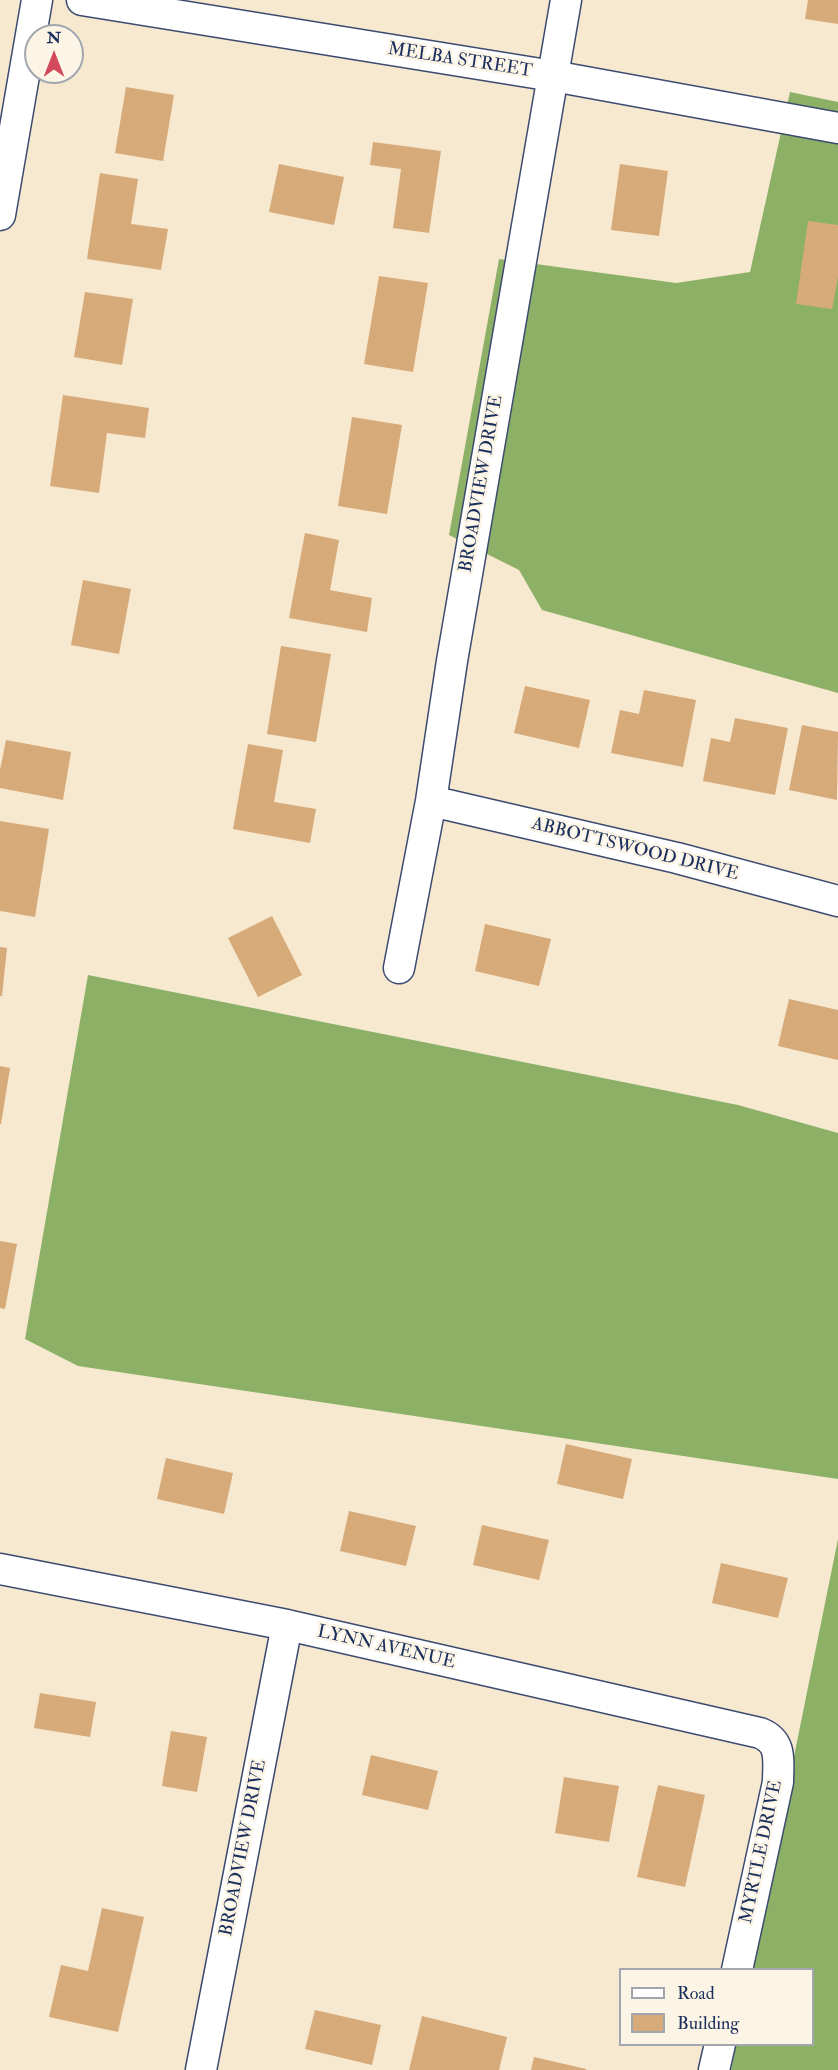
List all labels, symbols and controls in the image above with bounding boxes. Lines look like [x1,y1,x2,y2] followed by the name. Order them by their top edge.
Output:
[24,24,84,84] north arrow
[47,28,61,48] text: N
[386,39,534,83] street label: MELBA STREET
[456,394,508,574] street label: BROADVIEW DRIVE
[529,814,741,886] street label: ABBOTTSWOOD DRIVE
[315,1622,457,1674] street label: LYNN AVENUE
[216,1758,272,1938] street label: BROADVIEW DRIVE
[736,1778,788,1926] street label: MYRTLE DRIVE
[619,1968,814,2046] legend
[677,1982,715,2005] text: Road
[677,2012,739,2035] text: Building

